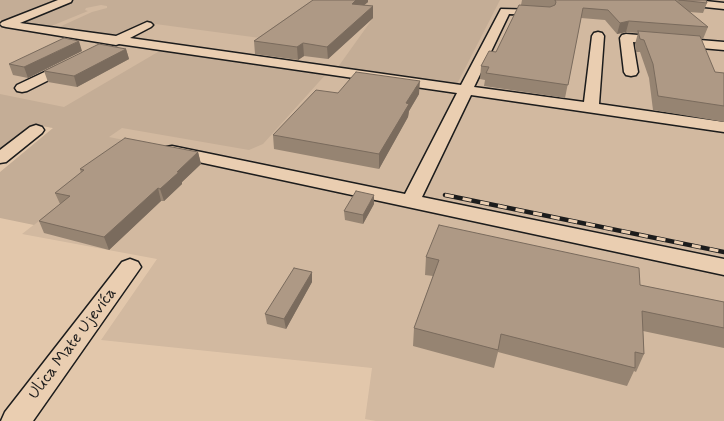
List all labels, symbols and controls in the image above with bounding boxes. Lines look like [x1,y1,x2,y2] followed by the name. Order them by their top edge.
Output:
[24,284,122,404] street label: Ulica Mate Ujevića

